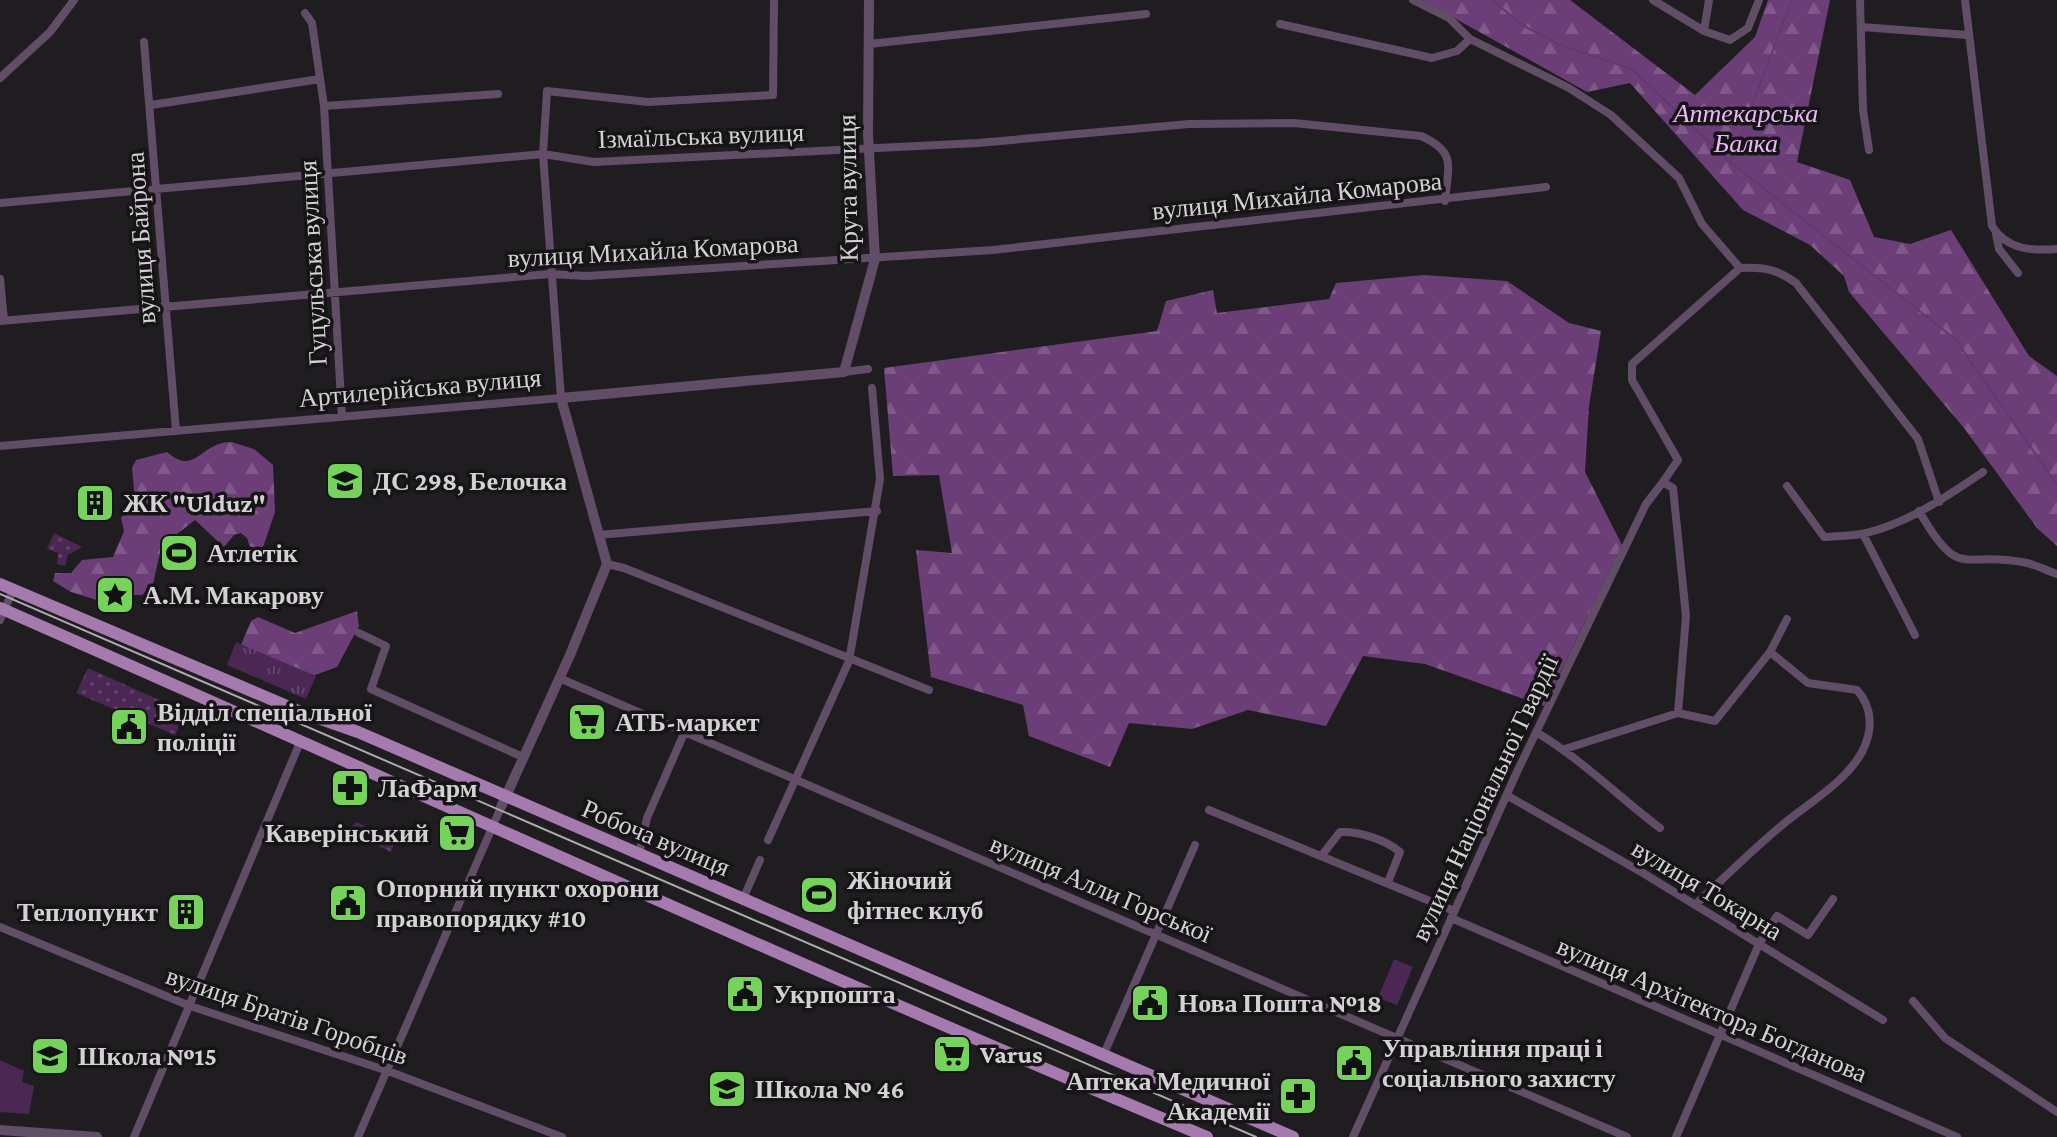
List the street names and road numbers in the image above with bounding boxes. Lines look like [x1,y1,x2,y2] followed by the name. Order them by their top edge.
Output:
[832,114,864,262] street label: Крута вулиця
[597,118,805,154] street label: Ізмаїльська вулиця
[120,150,161,325] street label: вулиця Байрона
[293,159,333,366] street label: Гуцульська вулиця
[1151,166,1444,226] street label: вулиця Михайла Комарова
[507,229,800,273] street label: вулиця Михайла Комарова
[297,363,543,413] street label: Артилерійська вулиця
[1406,649,1565,946] street label: вулиця Національної Гвардії
[578,794,734,882] street label: Робоча вулиця
[986,829,1217,949] street label: вулиця Алли Горської
[1627,834,1788,946] street label: вулиця Токарна
[1553,931,1872,1089] street label: вулиця Архітектора Богданова
[162,961,412,1071] street label: вулиця Братів Горобців

